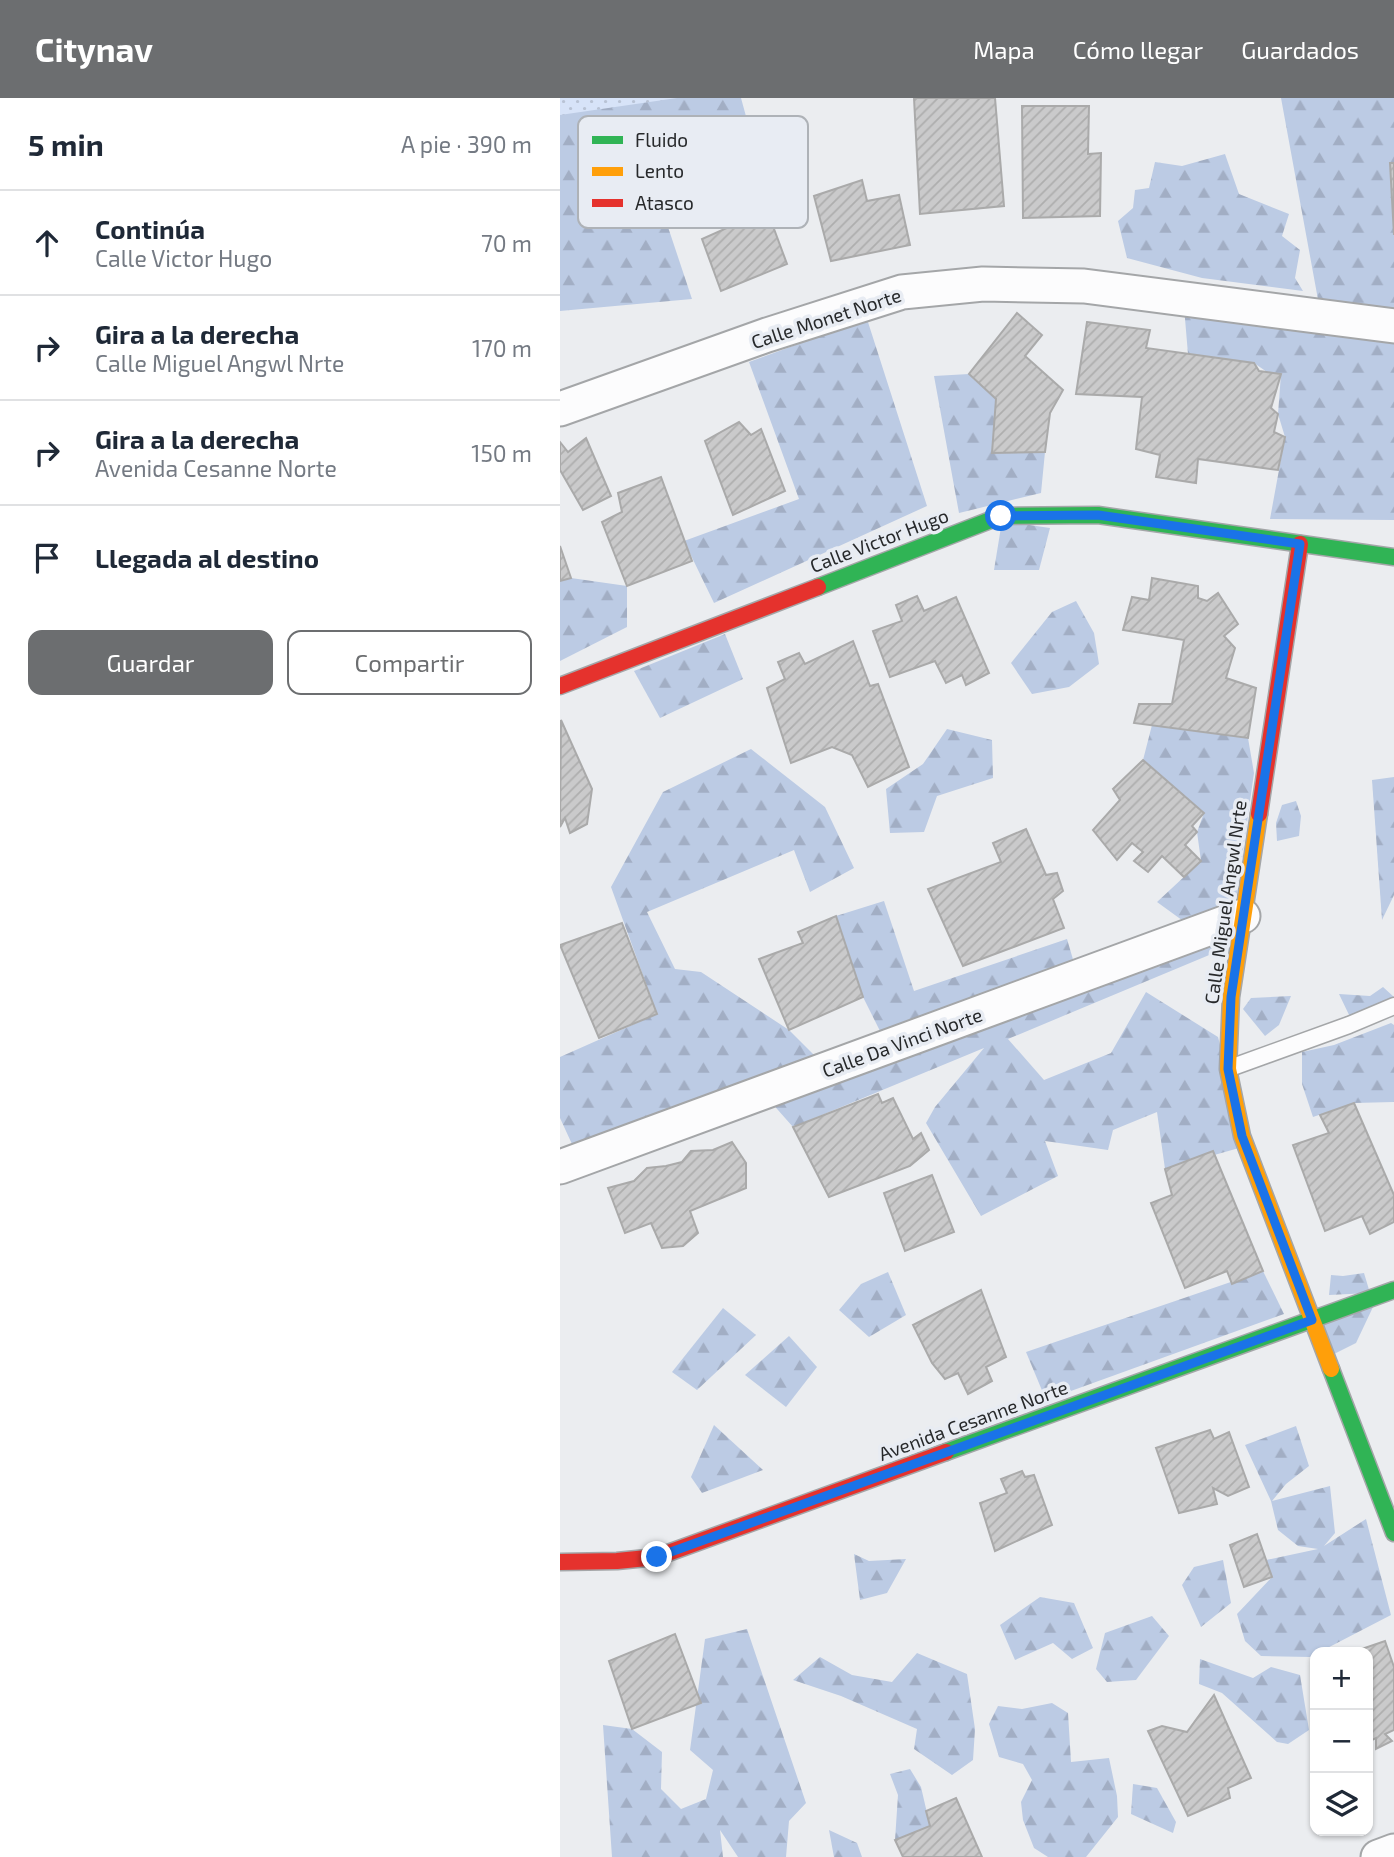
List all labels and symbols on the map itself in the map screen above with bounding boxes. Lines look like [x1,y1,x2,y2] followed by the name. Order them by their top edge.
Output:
[578,116,808,228] legend
[635,128,688,151] text: Fluido
[635,159,684,182] text: Lento
[635,191,694,214] text: Atasco
[748,283,904,353] street label: Calle Monet Norte
[985,500,1016,531] route start
[807,503,951,577] street label: Calle Victor Hugo
[1199,798,1251,1006] street label: Calle Miguel Angwl Nrte
[819,1002,985,1082] street label: Calle Da Vinci Norte
[875,1375,1071,1465] street label: Avenida Cesanne Norte
[641,1541,672,1572] route end

